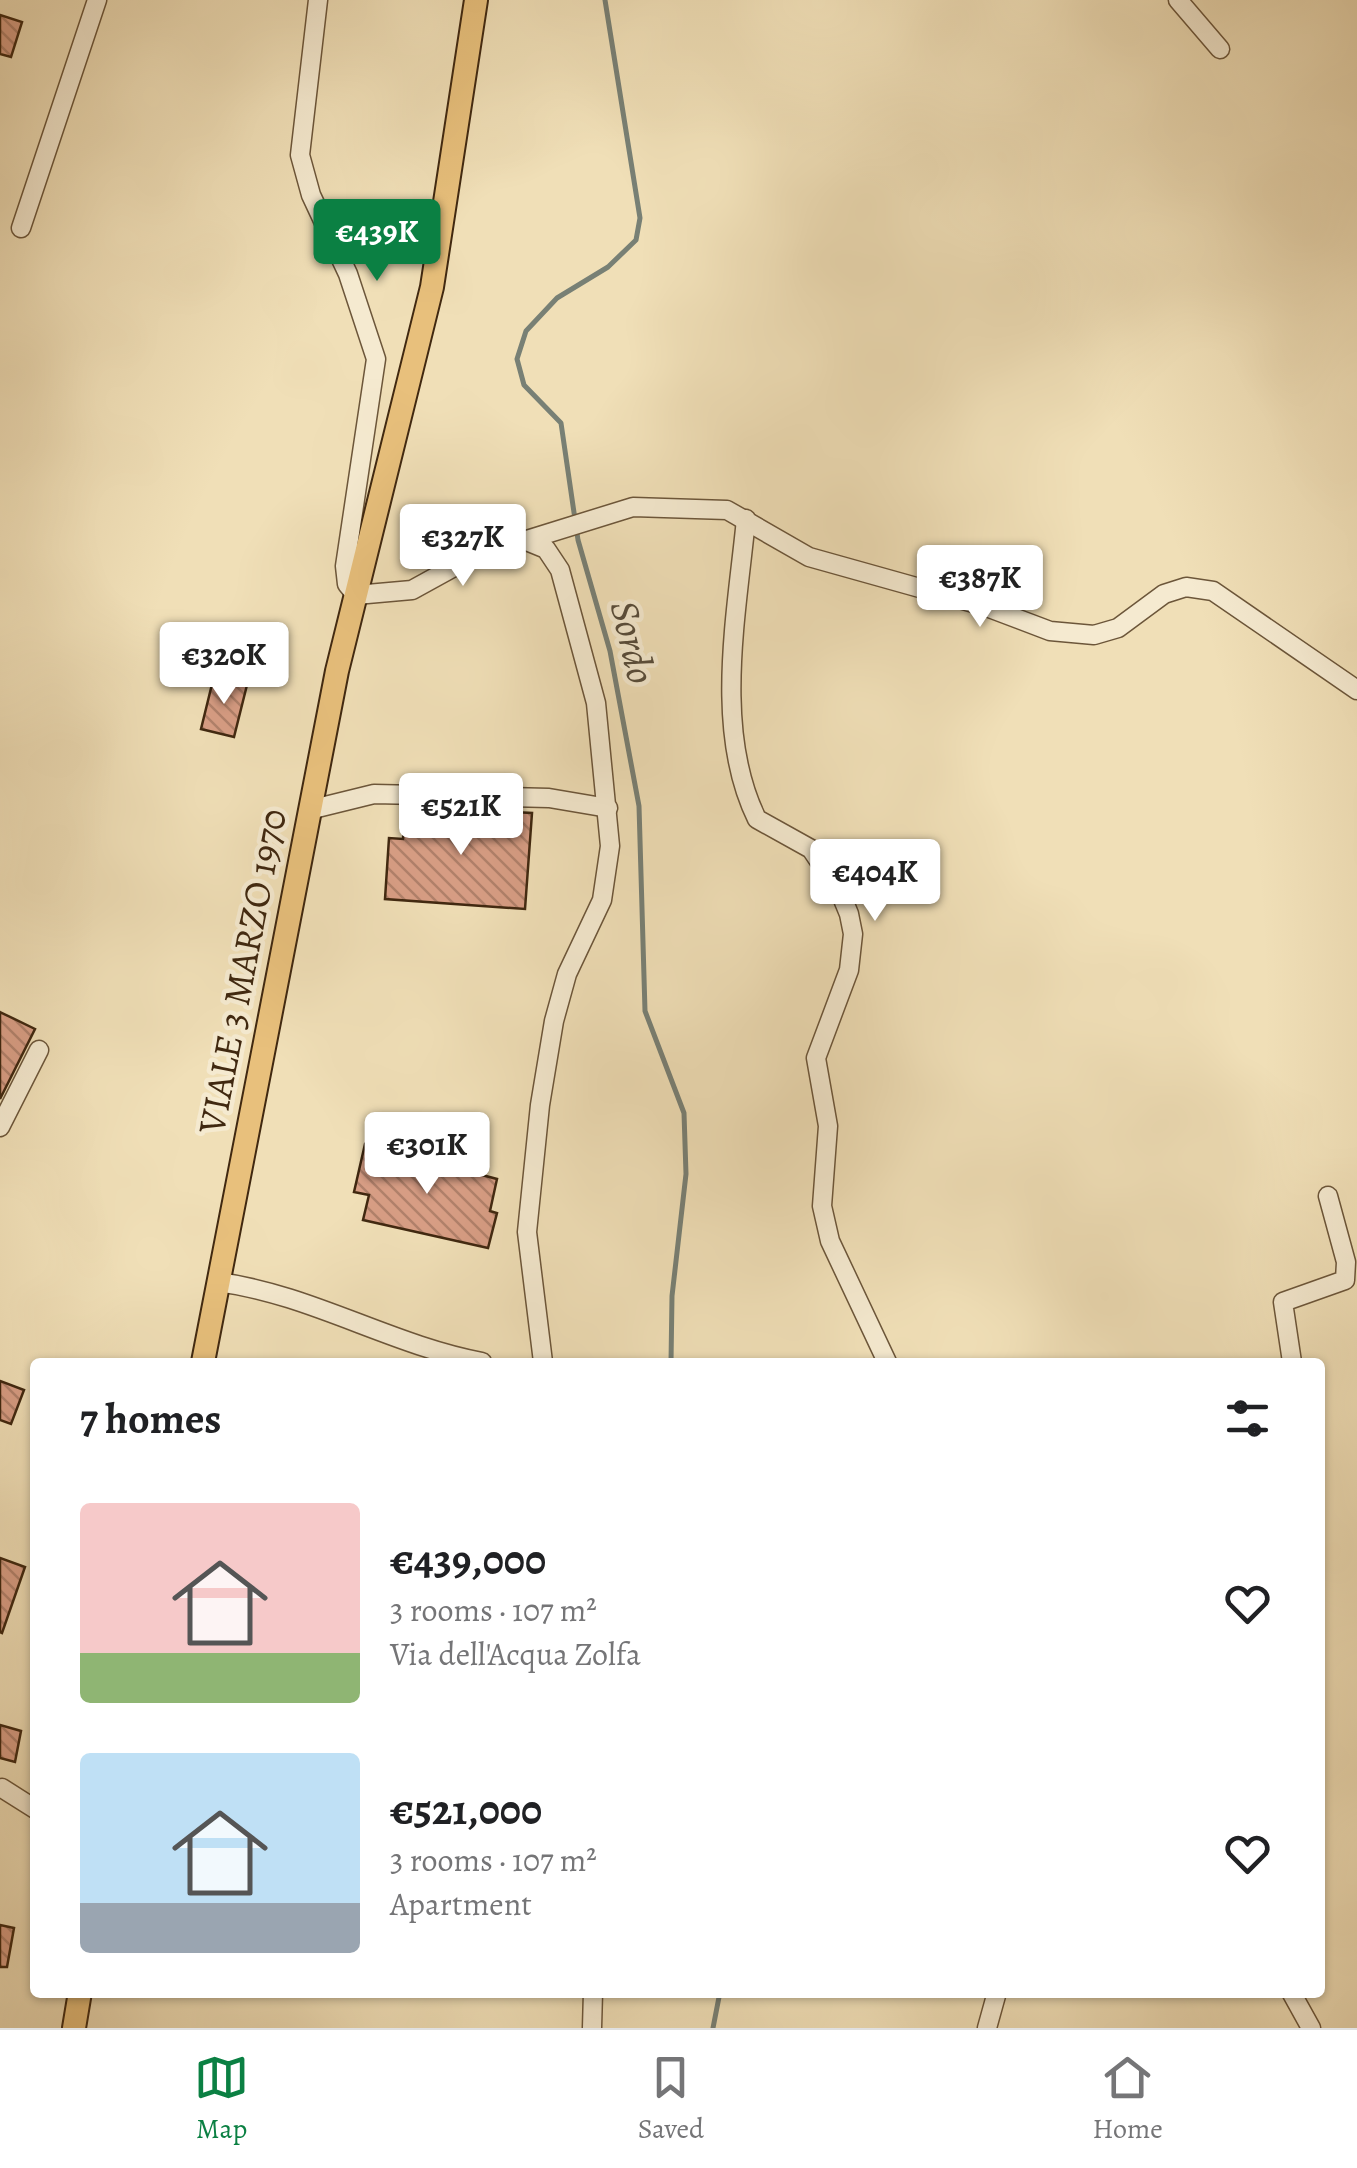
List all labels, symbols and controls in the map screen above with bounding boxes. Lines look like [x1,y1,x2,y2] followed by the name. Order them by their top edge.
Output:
[307,199,447,284] pin: €439K
[335,209,419,253] text: €439K
[393,504,533,589] pin: €327K
[422,514,504,558] text: €327K
[910,545,1050,630] pin: €387K
[939,555,1021,599] text: €387K
[597,595,669,689] water label: Sordo
[154,622,294,707] pin: €320K
[182,632,266,676] text: €320K
[391,773,531,858] pin: €521K
[421,783,501,827] text: €521K
[185,804,299,1139] street label: VIALE 3 MARZO 1970
[805,839,945,924] pin: €404K
[832,849,918,893] text: €404K
[357,1112,497,1197] pin: €301K
[387,1122,467,1166] text: €301K
[80,1390,221,1447] text: 7 homes
[1220,1391,1275,1446] icon: filters
[390,1531,546,1588] text: €439,000
[160,1543,280,1663] icon: home
[1220,1576,1275,1631] icon: heart
[390,1588,597,1632] text: 3 rooms · 107 m²
[390,1632,641,1676] text: Via dell'Acqua Zolfa
[390,1781,542,1838] text: €521,000
[160,1793,280,1913] icon: home
[1220,1826,1275,1881] icon: heart
[390,1838,597,1882] text: 3 rooms · 107 m²
[390,1882,532,1926] text: Apartment
[194,2050,249,2148] tab: Map
[638,2050,704,2148] tab: Saved
[1092,2050,1163,2148] tab: Home

